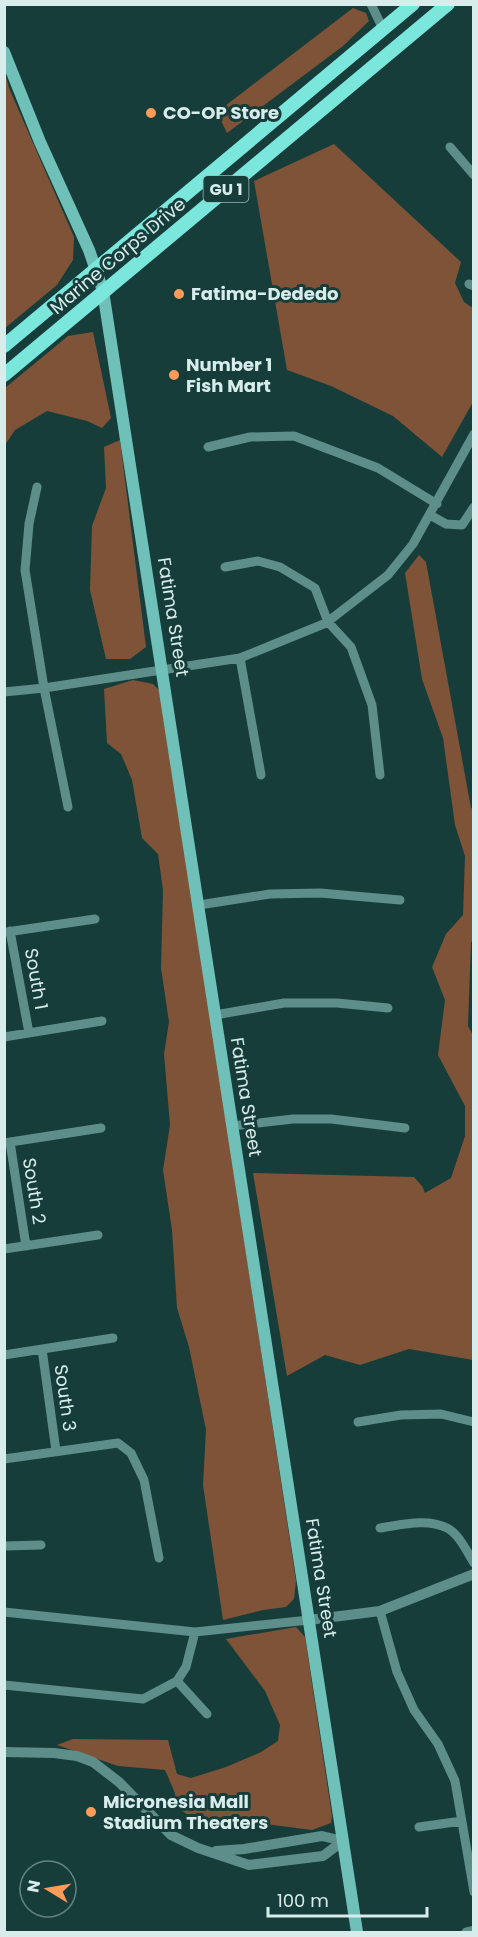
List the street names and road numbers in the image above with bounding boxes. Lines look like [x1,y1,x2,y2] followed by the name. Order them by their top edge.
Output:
[204,176,248,202] road number: GU 1
[45,191,191,320] street label: Marine Corps Drive
[152,555,195,678] street label: Fatima Street
[19,946,54,1012] street label: South 1
[225,1035,268,1158] street label: Fatima Street
[17,1156,52,1226] street label: South 2
[48,1363,83,1433] street label: South 3
[300,1516,343,1639] street label: Fatima Street

